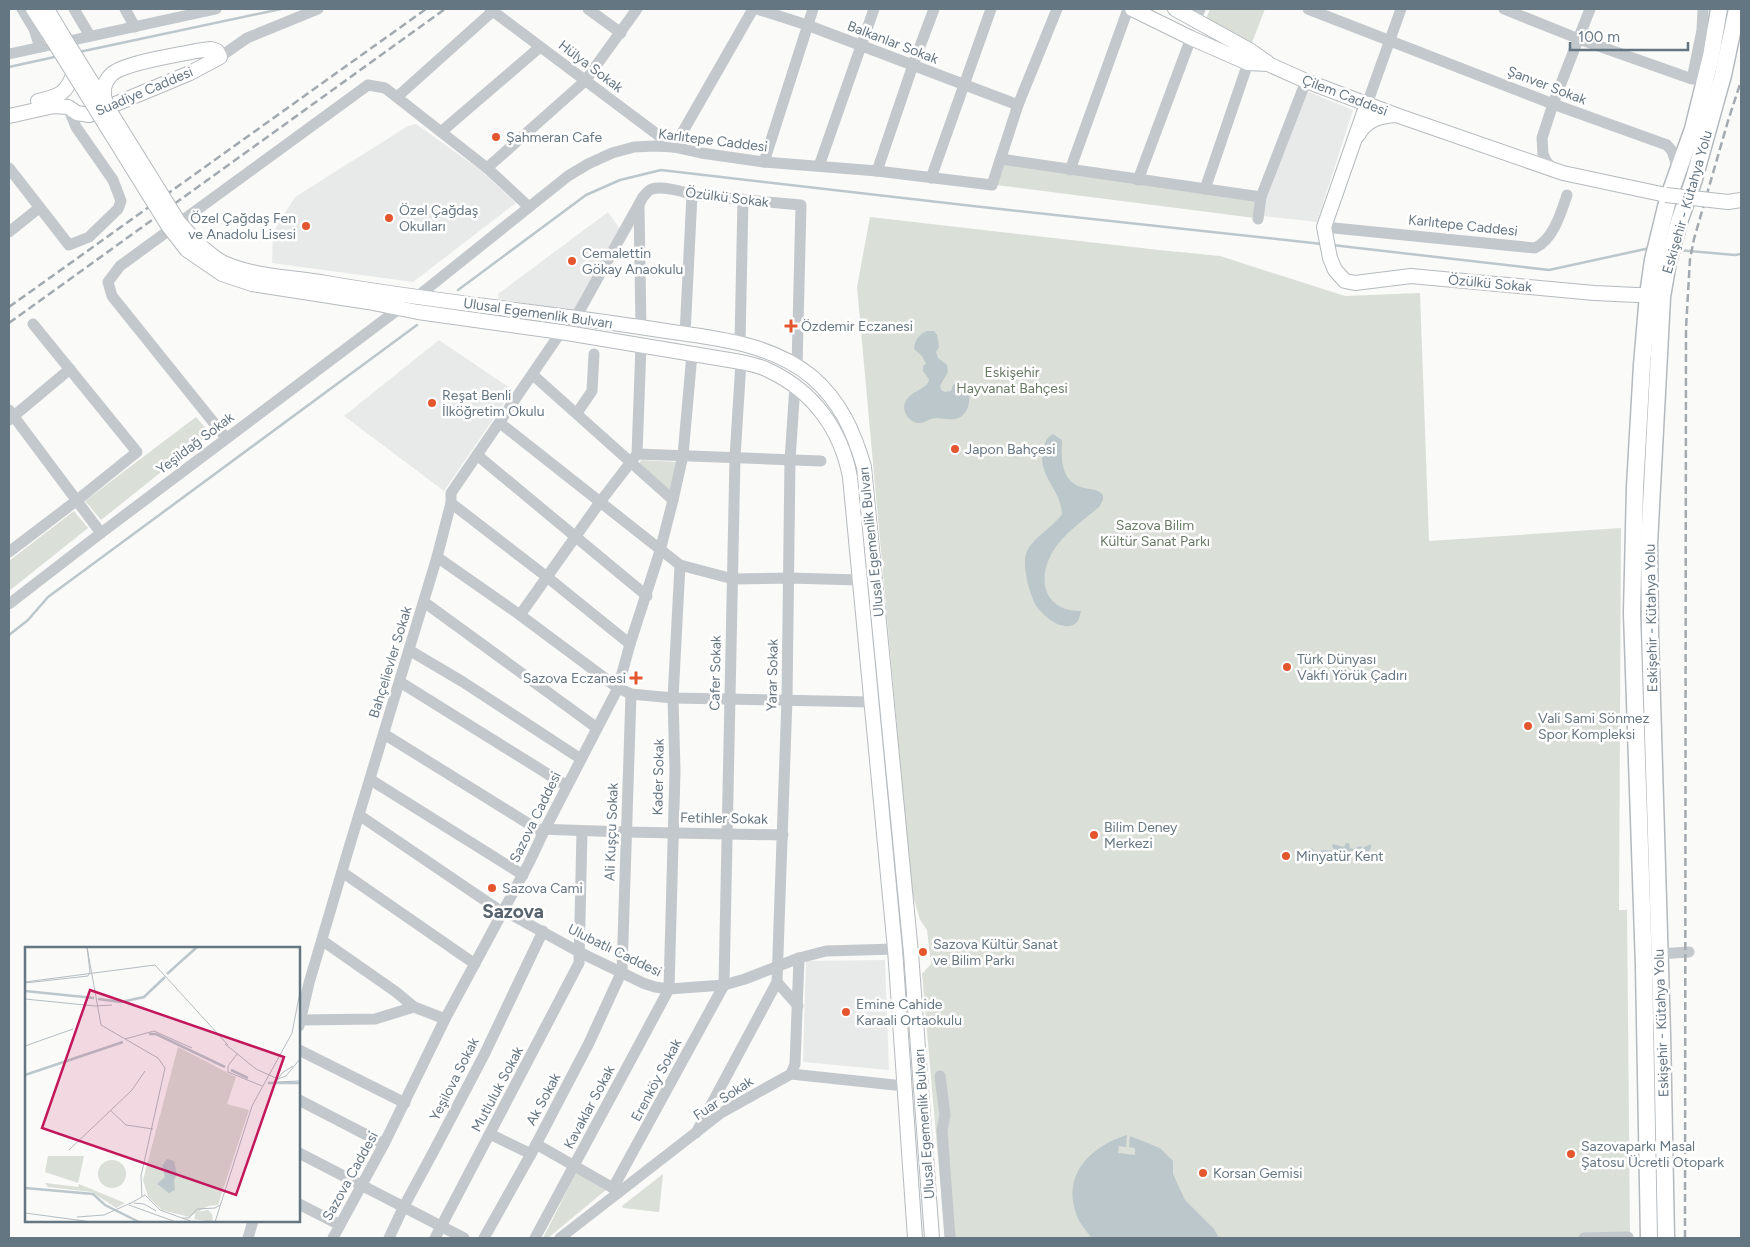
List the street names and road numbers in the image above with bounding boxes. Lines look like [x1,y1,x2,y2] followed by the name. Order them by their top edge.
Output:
[845,17,941,68] street label: Balkanlar Sokak
[555,37,627,96] street label: Hülya Sokak
[93,63,196,120] street label: Suadiye Caddesi
[1505,63,1589,108] street label: Şanver Sokak
[1300,71,1390,120] street label: Çilem Caddesi
[657,125,769,156] street label: Karlıtepe Caddesi
[1659,128,1716,276] street label: Eskişehir - Kütahya Yolu
[684,184,770,211] street label: Özülkü Sokak
[1407,211,1519,240] street label: Karlıtepe Caddesi
[1447,271,1533,296] street label: Özülkü Sokak
[462,295,614,332] street label: Ulusal Egemenlik Bulvarı
[153,409,238,478] street label: Yeşildağ Sokak
[855,466,888,618] street label: Ulusal Egemenlik Bulvarı
[1642,544,1661,692] street label: Eskişehir - Kütahya Yolu
[365,604,416,720] street label: Bahçelievler Sokak
[706,635,725,711] street label: Cafer Sokak
[763,639,782,711] street label: Yarar Sokak
[649,738,668,816] street label: Kader Sokak
[506,769,565,866] street label: Sazova Caddesi
[601,782,622,881] street label: Ali Kuşçu Sokak
[680,809,768,828] street label: Fetihler Sokak
[565,920,664,981] street label: Ulubatlı Caddesi
[1650,948,1673,1097] street label: Eskişehir - Kütahya Yolu
[426,1035,483,1124] street label: Yeşilova Sokak
[628,1036,685,1124] street label: Erenköy Sokak
[468,1043,527,1135] street label: Mutluluk Sokak
[911,1048,938,1200] street label: Ulusal Egemenlik Bulvarı
[560,1062,619,1152] street label: Kavaklar Sokak
[523,1070,564,1128] street label: Ak Sokak
[690,1073,757,1124] street label: Fuar Sokak
[319,1129,382,1224] street label: Sazova Caddesi

